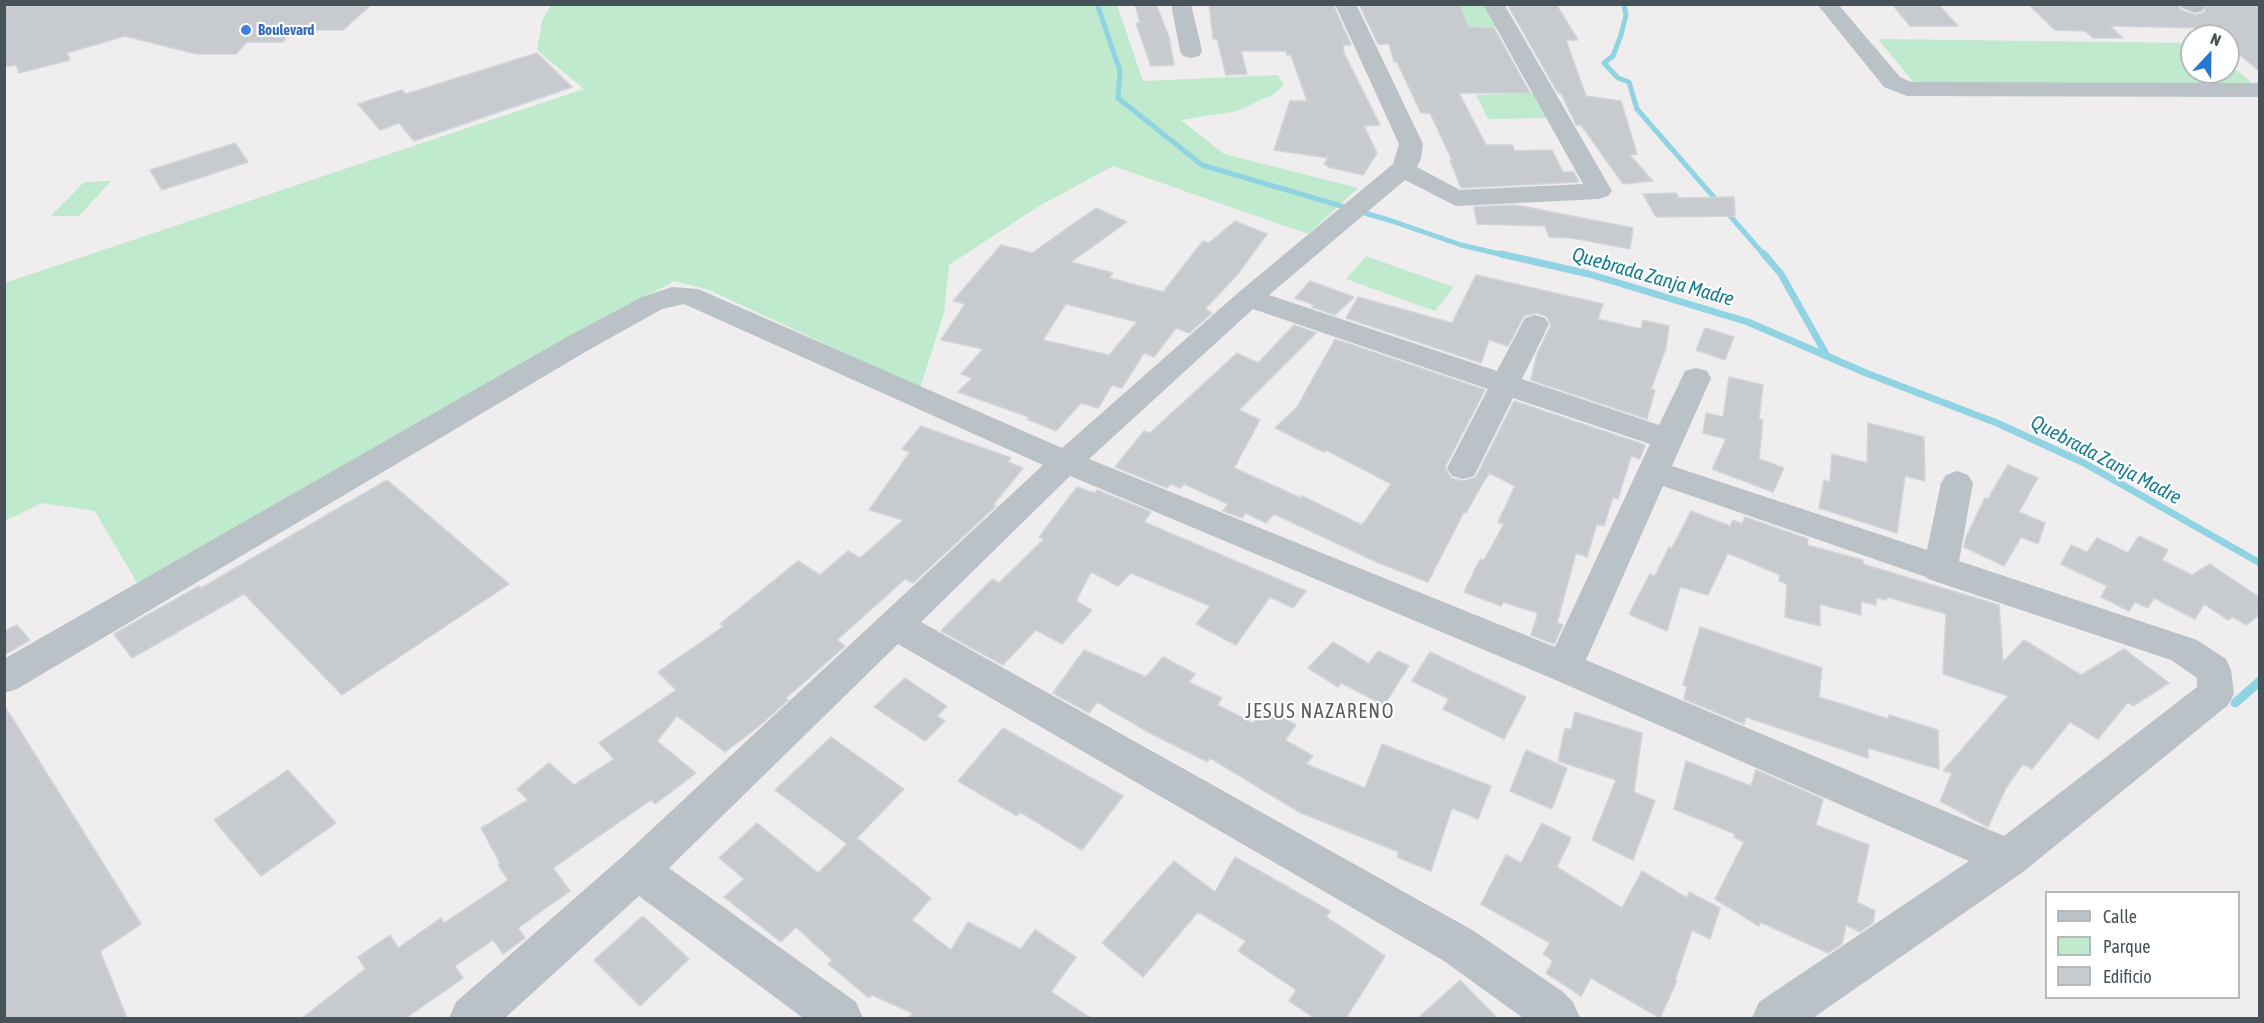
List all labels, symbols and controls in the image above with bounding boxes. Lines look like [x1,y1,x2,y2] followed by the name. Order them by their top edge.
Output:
[258,21,314,39] place label: Boulevard
[239,23,253,37] marker: Boulevard
[2180,24,2240,84] north arrow
[2208,29,2224,49] text: N
[1569,242,1737,312] water label: Quebrada Zanja Madre
[2027,410,2185,510] water label: Quebrada Zanja Madre
[1245,700,1395,724] district label: JESUS NAZARENO
[2045,891,2240,999] legend
[2103,906,2137,927] text: Calle
[2103,936,2151,957] text: Parque
[2103,966,2152,987] text: Edificio

